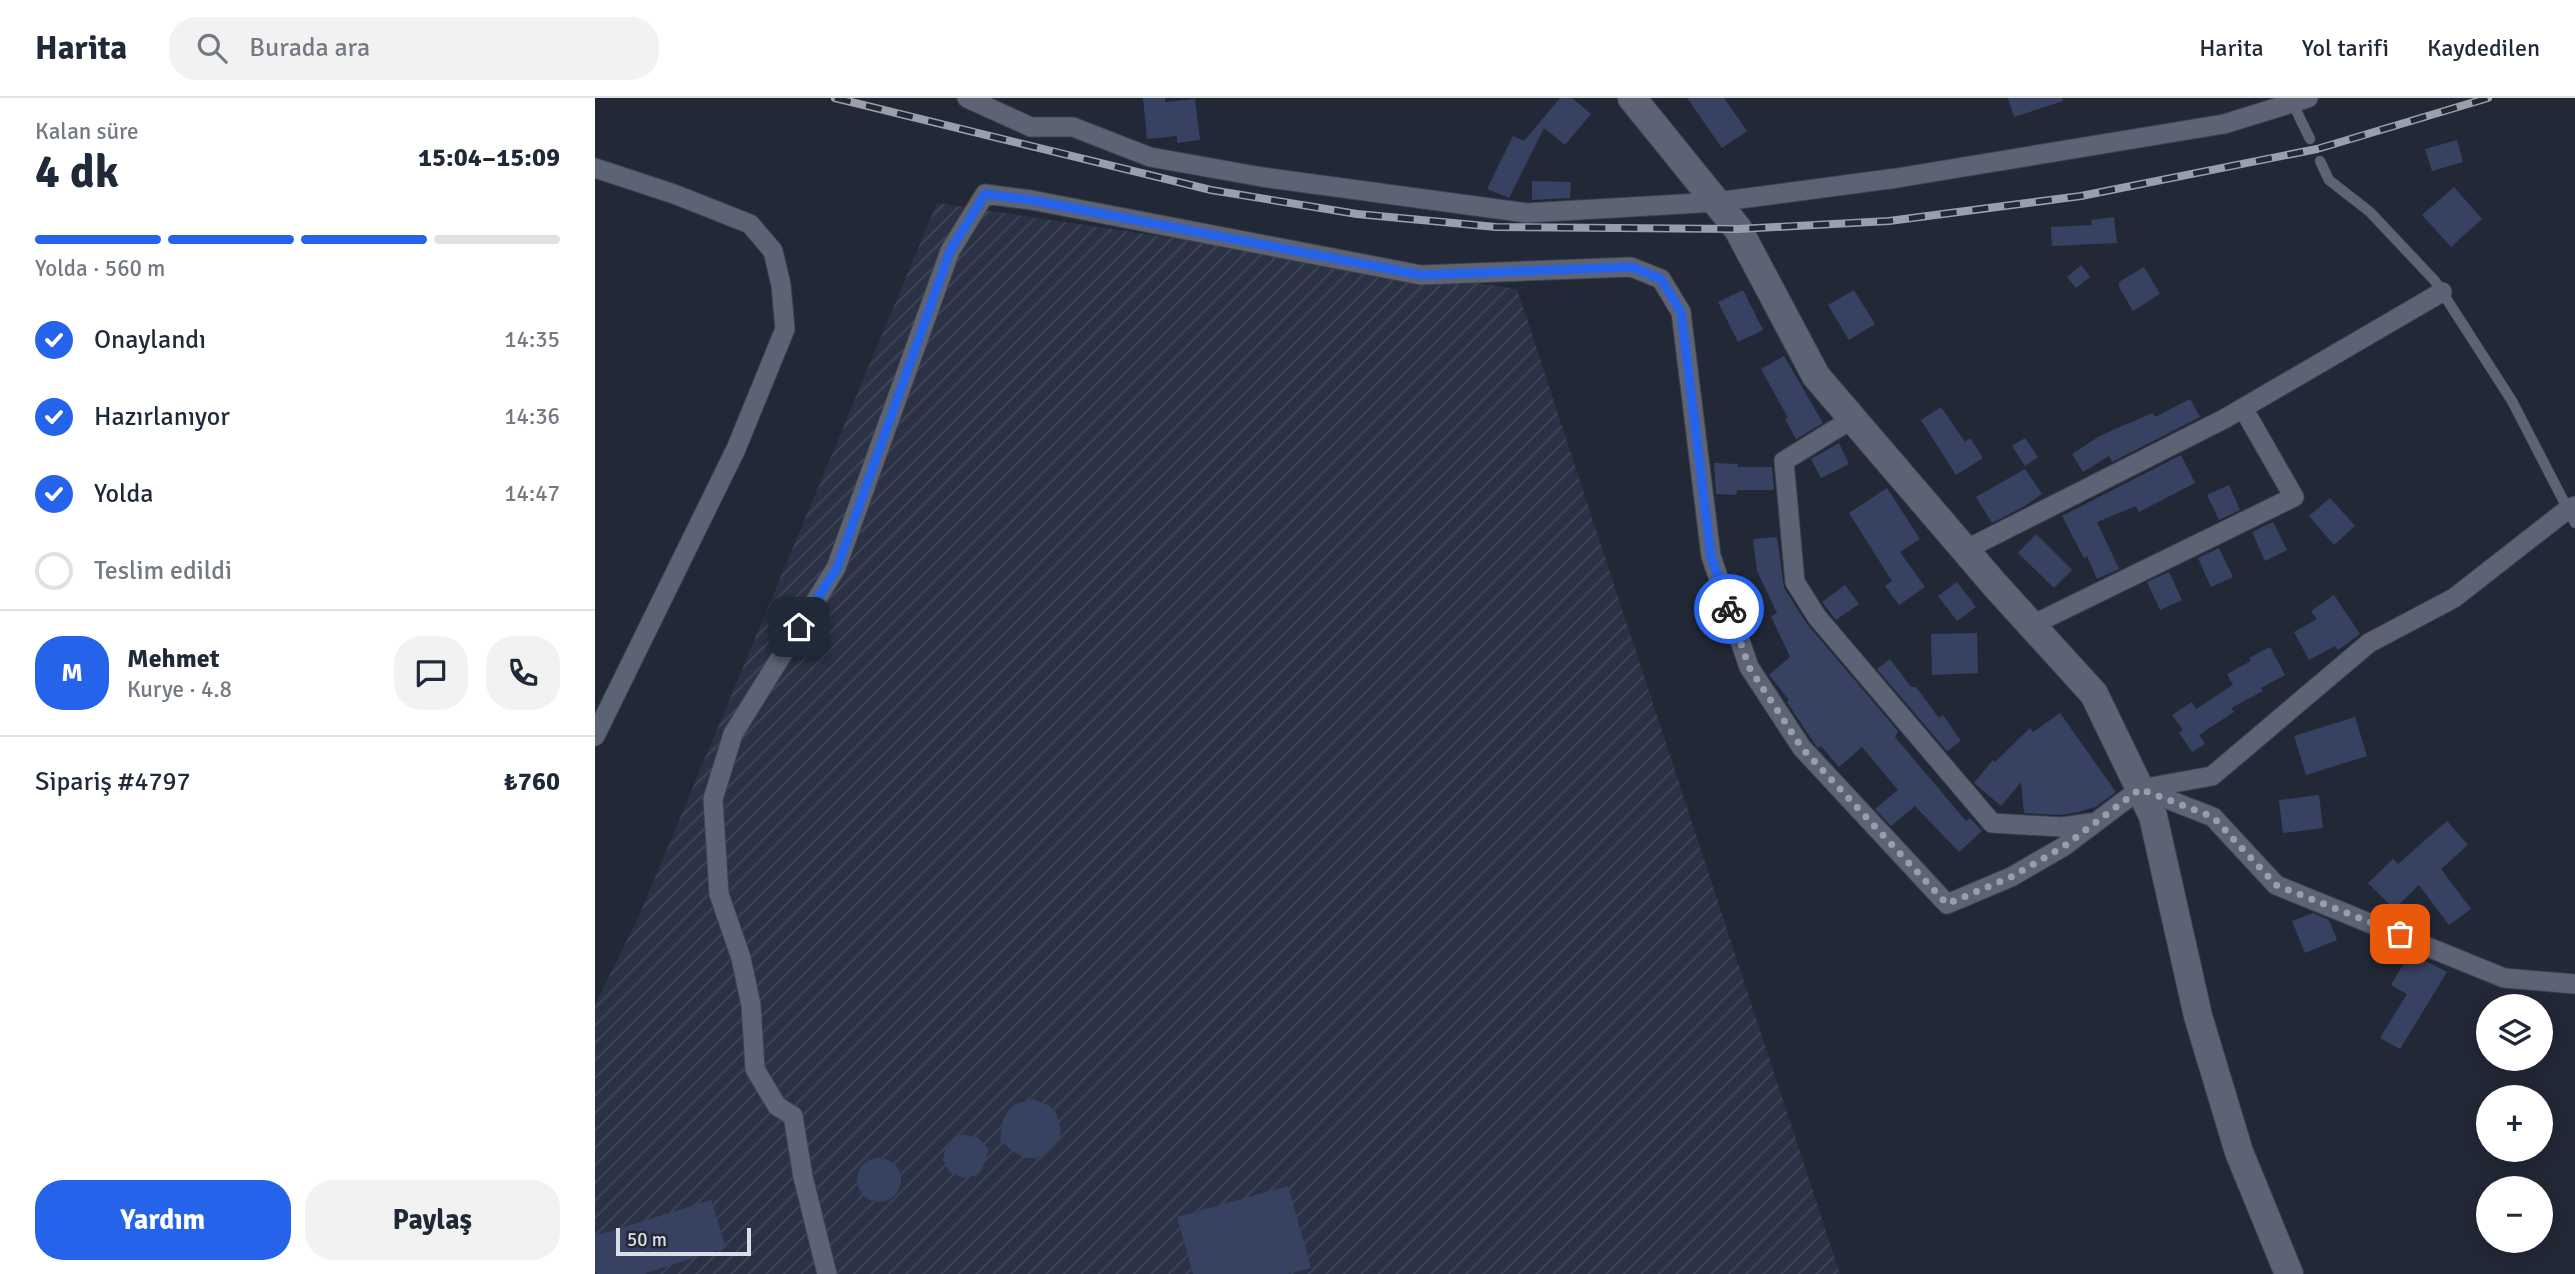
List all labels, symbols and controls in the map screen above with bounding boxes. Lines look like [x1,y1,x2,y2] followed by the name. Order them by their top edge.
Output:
[169,17,659,80] search box
[35,28,127,69] text: Harita
[193,29,231,67] icon: search
[249,32,370,64] text: Burada ara
[2199,33,2264,63] text: Harita
[2302,33,2389,63] text: Yol tarifi
[2427,33,2540,63] text: Kaydedilen
[35,117,139,146] text: Kalan süre
[418,142,560,174] text: 15:04–15:09
[35,144,119,200] text: 4 dk
[35,254,165,283] text: Yolda · 560 m
[35,321,73,359] icon: check
[94,324,206,356] text: Onaylandı
[504,325,560,354] text: 14:35
[35,398,73,436] icon: check
[94,401,230,433] text: Hazırlanıyor
[504,402,560,431] text: 14:36
[35,475,73,513] icon: check
[94,478,154,510] text: Yolda
[504,479,560,508] text: 14:47
[94,555,232,587] text: Teslim edildi
[1694,574,1764,644] courier
[1710,590,1748,628] icon: bike
[769,597,829,657] pin
[780,608,818,646] icon: home
[394,636,468,710] button: chat
[486,636,560,710] button: phone
[127,643,219,675] text: Mehmet
[61,657,83,689] text: M
[127,675,232,704] text: Kurye · 4.8
[35,766,191,798] text: Sipariş #4797
[504,766,560,798] text: ₺760
[2370,904,2430,964] pin
[2381,915,2419,953] icon: bag
[2476,994,2553,1253] map controls
[2476,994,2553,1071] button: layers
[2476,1085,2553,1162] button: +
[2476,1176,2553,1253] button: −
[35,1180,291,1260] button: Yardım
[305,1180,560,1260] button: Paylaş
[616,1225,751,1257] scale bar
[627,1228,667,1252] text: 50 m

